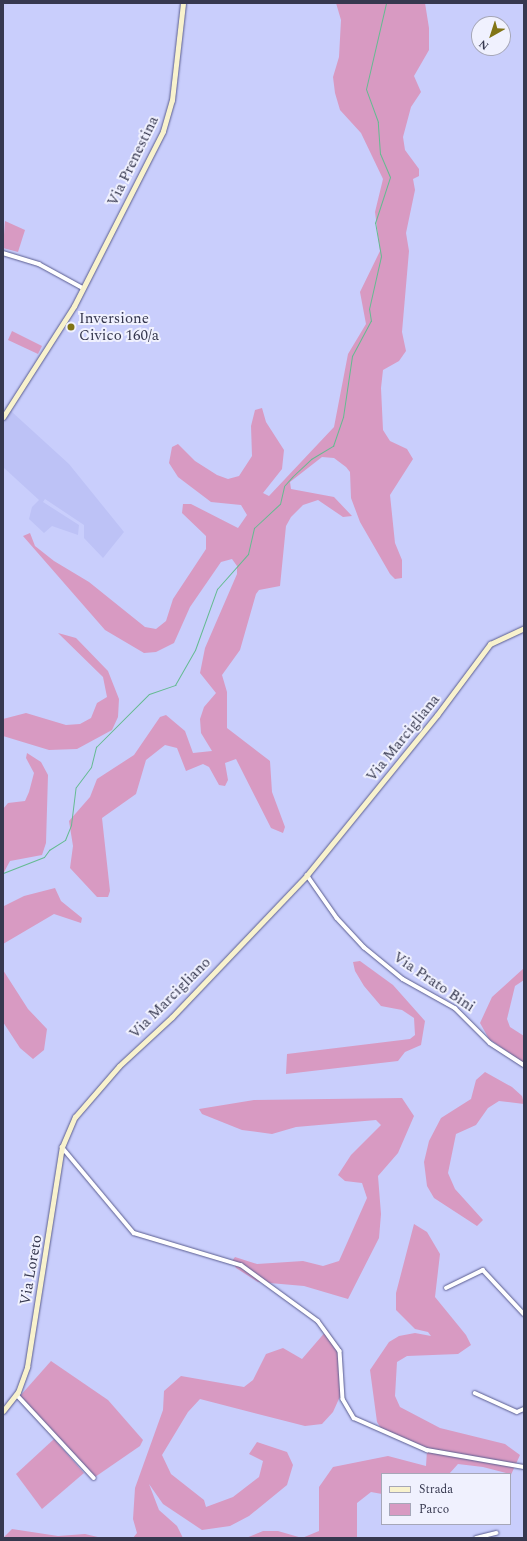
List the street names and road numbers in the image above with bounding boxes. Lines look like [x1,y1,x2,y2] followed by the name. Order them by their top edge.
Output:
[103,113,163,209] street label: Via Prenestina
[362,691,444,785] street label: Via Marcigliana
[390,948,478,1016] street label: Via Prato Bini
[126,954,214,1042] street label: Via Marcigliano
[16,1233,46,1307] street label: Via Loreto

